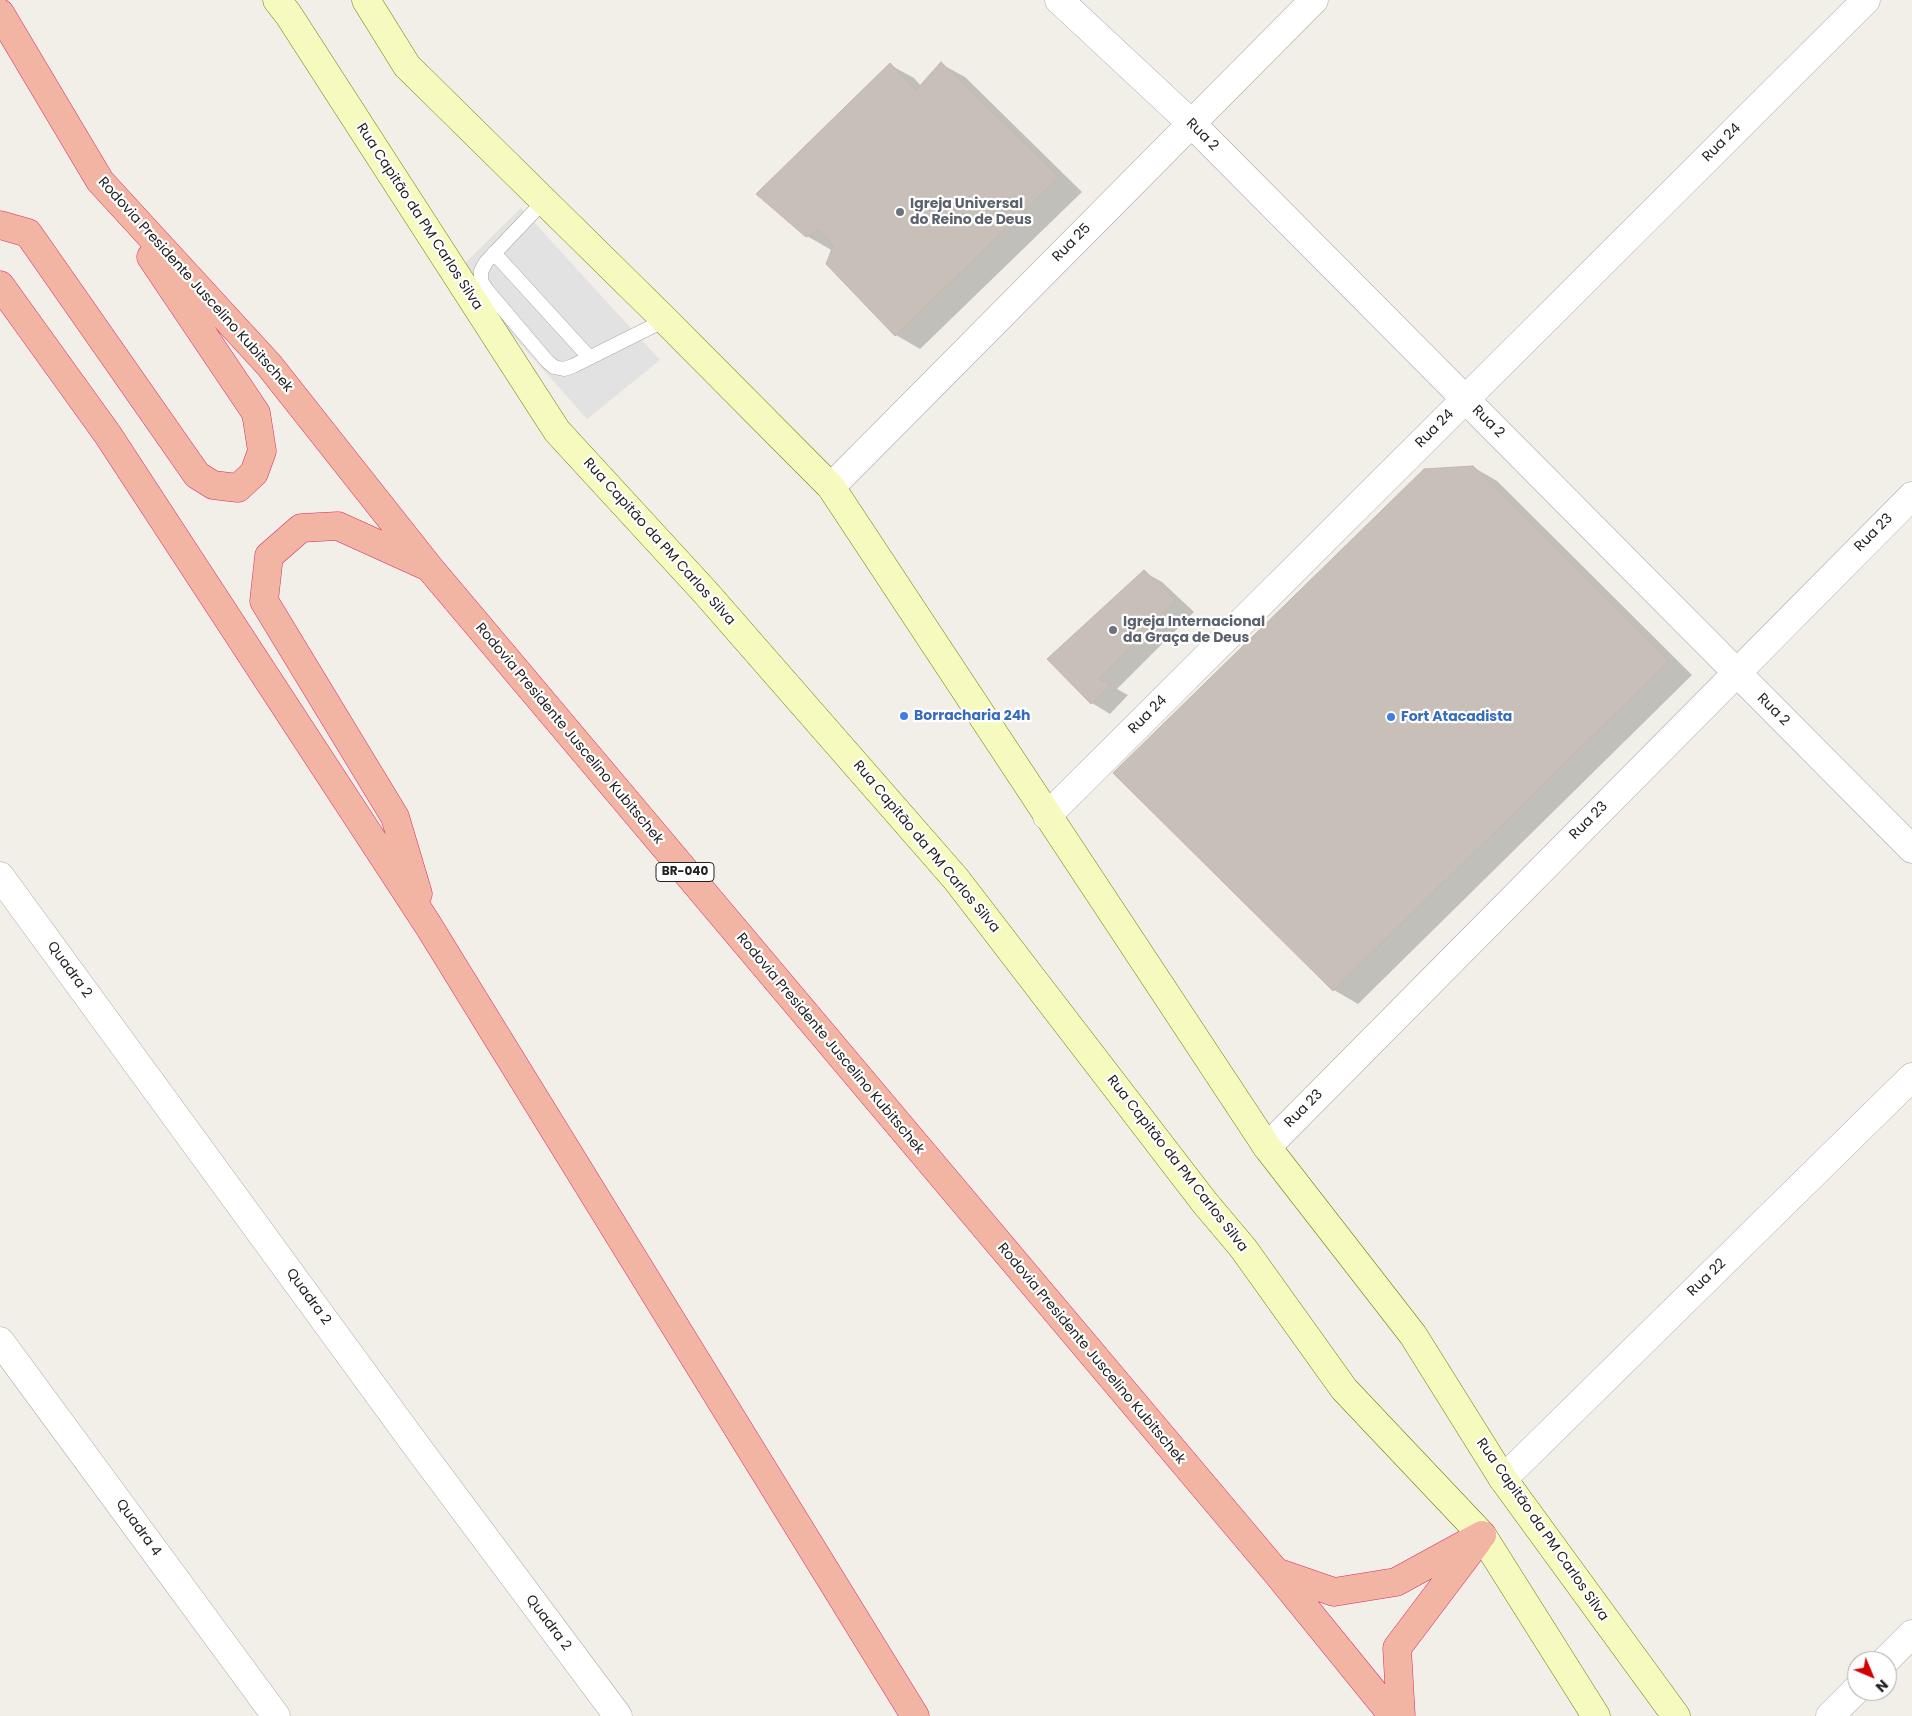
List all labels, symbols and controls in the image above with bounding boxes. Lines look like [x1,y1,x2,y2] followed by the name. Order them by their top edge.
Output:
[1182,115,1222,155] street label: Rua 2
[1699,120,1745,166] street label: Rua 24
[352,121,486,313] street label: Rua Capitão da PM Carlos Silva
[94,174,296,396] street label: Rodovia Presidente Juscelino Kubitschek
[910,196,1032,228] place label: Igreja Universal do Reino de Deus
[894,206,906,218] marker: Igreja Universal do Reino de Deus
[1049,220,1095,266] street label: Rua 25
[1468,402,1508,442] street label: Rua 2
[1412,406,1458,452] street label: Rua 24
[579,455,739,629] street label: Rua Capitão da PM Carlos Silva
[1851,510,1897,556] street label: Rua 23
[1123,614,1265,646] place label: Igreja Internacional da Graça de Deus
[472,620,666,848] street label: Rodovia Presidente Juscelino Kubitschek
[1107,624,1119,636] marker: Igreja Internacional da Graça de Deus
[1753,690,1793,730] street label: Rua 2
[1125,692,1171,738] street label: Rua 24
[914,708,1031,724] place label: Borracharia 24h
[1401,709,1512,725] place label: Fort Atacadista
[898,710,910,722] marker: Borracharia 24h
[1385,711,1397,723] marker: Fort Atacadista
[849,758,1003,936] street label: Rua Capitão da PM Carlos Silva
[1566,798,1612,844] street label: Rua 23
[656,862,714,882] road number: BR-040
[733,930,927,1158] street label: Rodovia Presidente Juscelino Kubitschek
[43,939,95,1001] street label: Quadra 2
[1103,1073,1251,1255] street label: Rua Capitão da PM Carlos Silva
[1281,1086,1327,1132] street label: Rua 23
[994,1240,1188,1468] street label: Rodovia Presidente Juscelino Kubitschek
[1684,1256,1730,1300] street label: Rua 22
[282,1266,334,1328] street label: Quadra 2
[1472,1435,1612,1625] street label: Rua Capitão da PM Carlos Silva
[112,1496,164,1560] street label: Quadra 4
[522,1592,574,1654] street label: Quadra 2
[1847,1651,1897,1701] north arrow
[1871,1675,1893,1697] text: N

